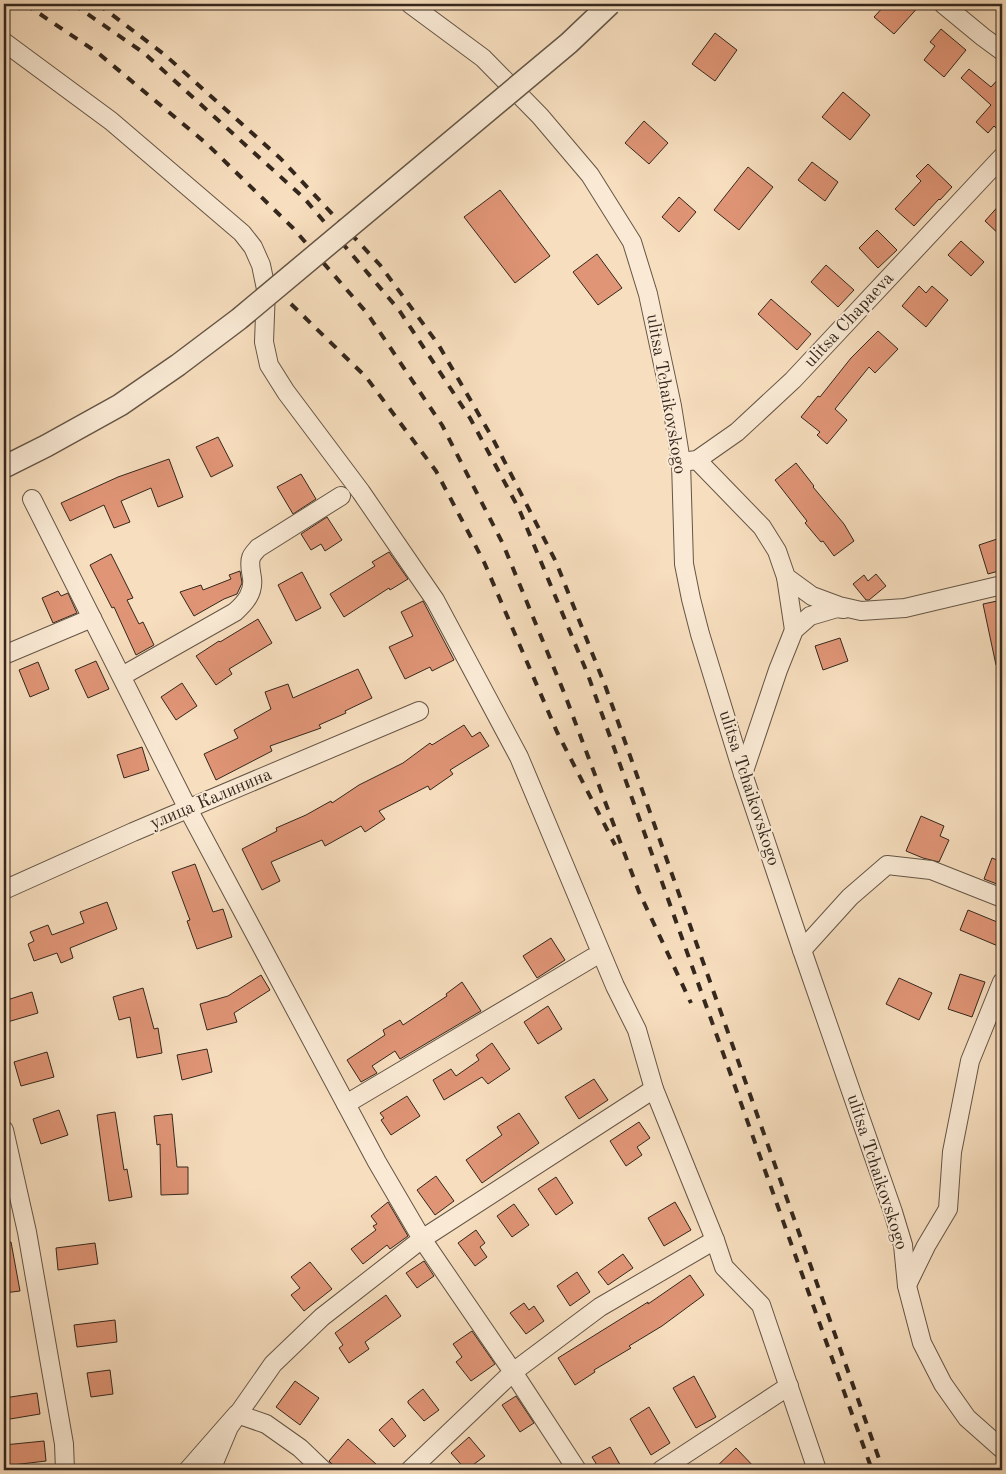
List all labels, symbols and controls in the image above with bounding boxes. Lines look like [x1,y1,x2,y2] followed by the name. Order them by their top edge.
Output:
[801,269,897,371] street label: ulitsa Chapaeva
[643,313,689,476] street label: ulitsa Tchaikovskogo
[715,708,783,868] street label: ulitsa Tchaikovskogo
[148,765,275,833] street label: улица Калинина
[843,1092,911,1252] street label: ulitsa Tchaikovskogo

